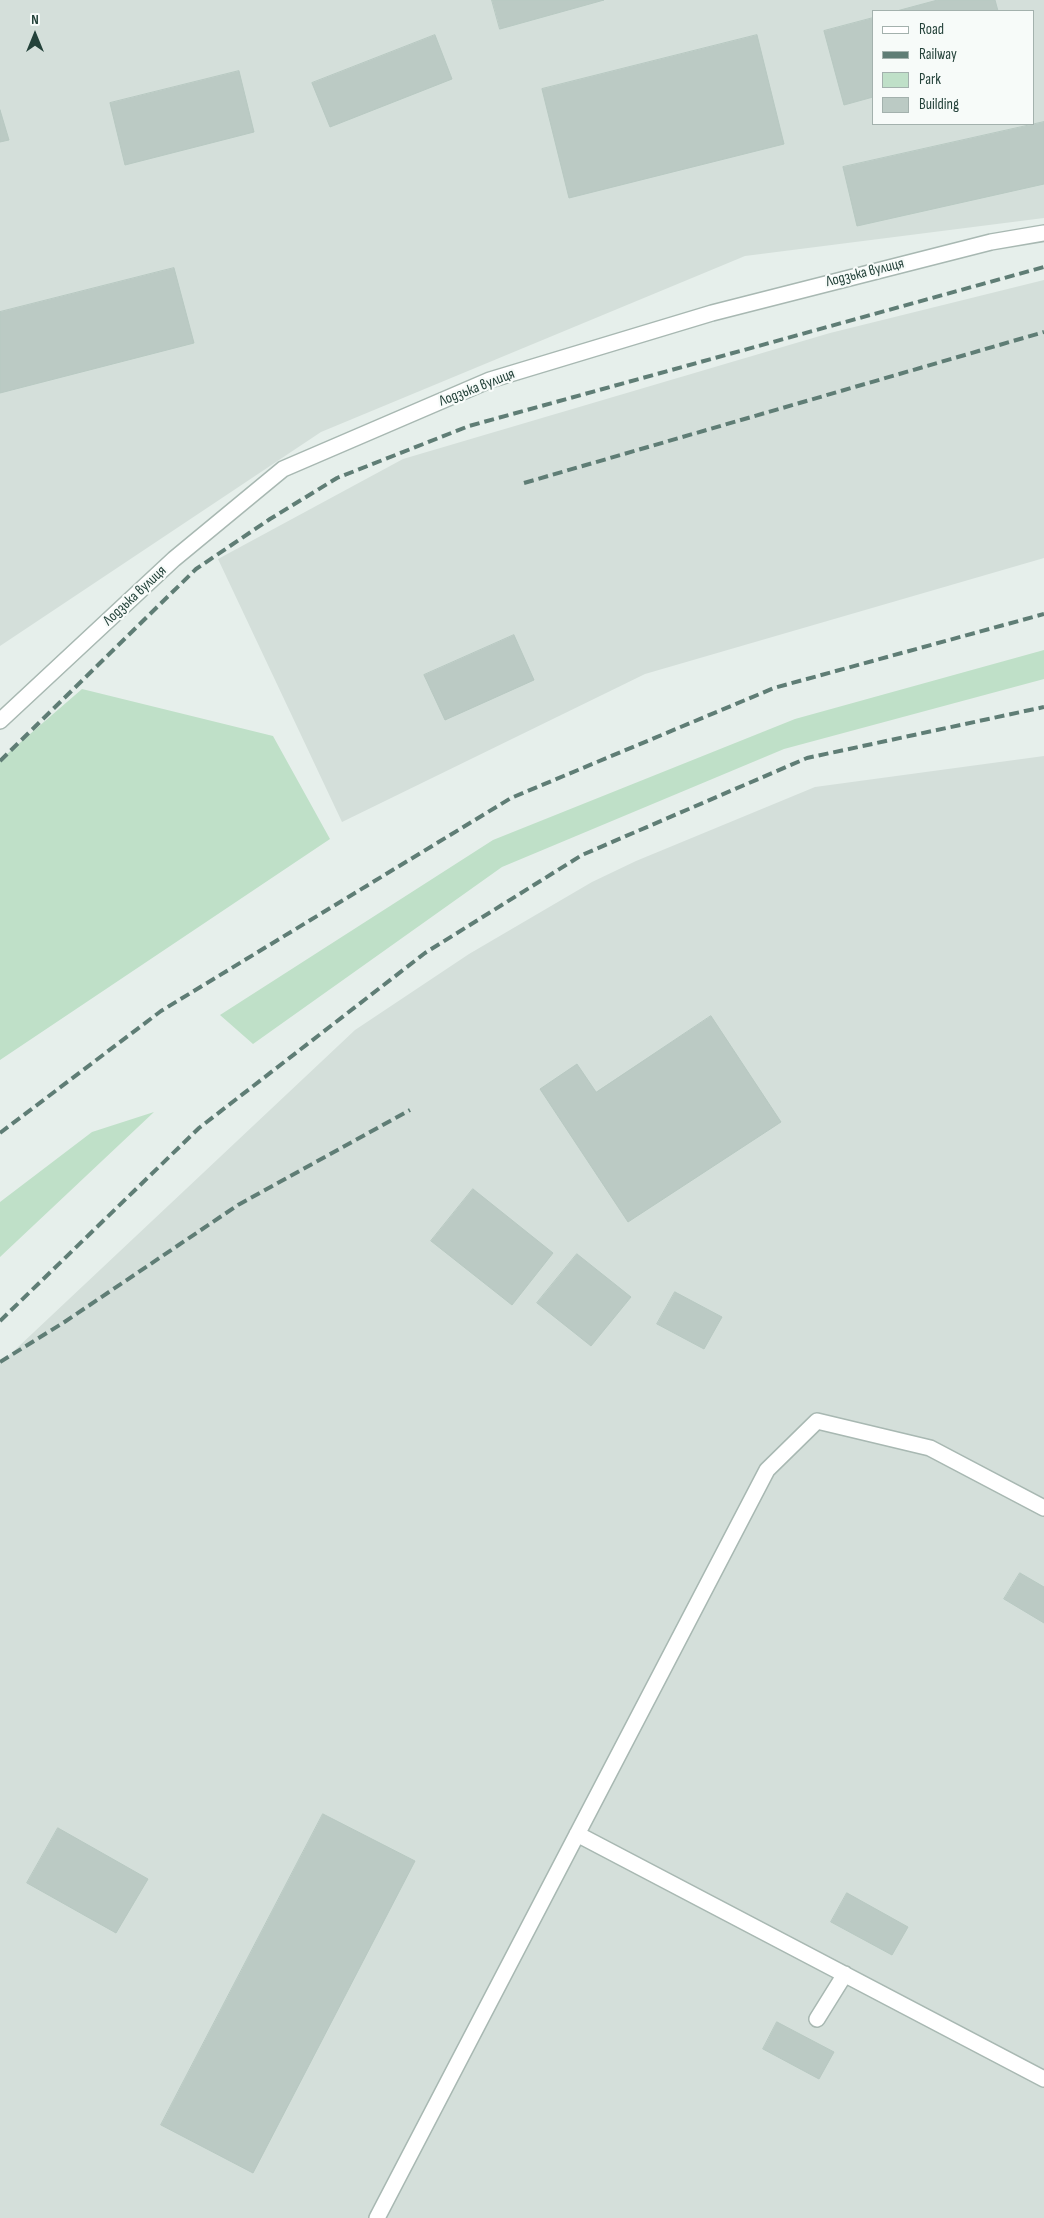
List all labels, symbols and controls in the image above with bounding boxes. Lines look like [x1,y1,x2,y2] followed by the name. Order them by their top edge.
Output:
[10,10,60,60] north arrow
[872,10,1034,125] legend
[31,11,39,28] text: N
[919,20,944,39] text: Road
[919,45,957,64] text: Railway
[919,70,941,89] text: Park
[919,95,959,114] text: Building
[824,255,906,291] street label: Лодзька вулиця
[437,365,517,411] street label: Лодзька вулиця
[100,562,170,630] street label: Лодзька вулиця

